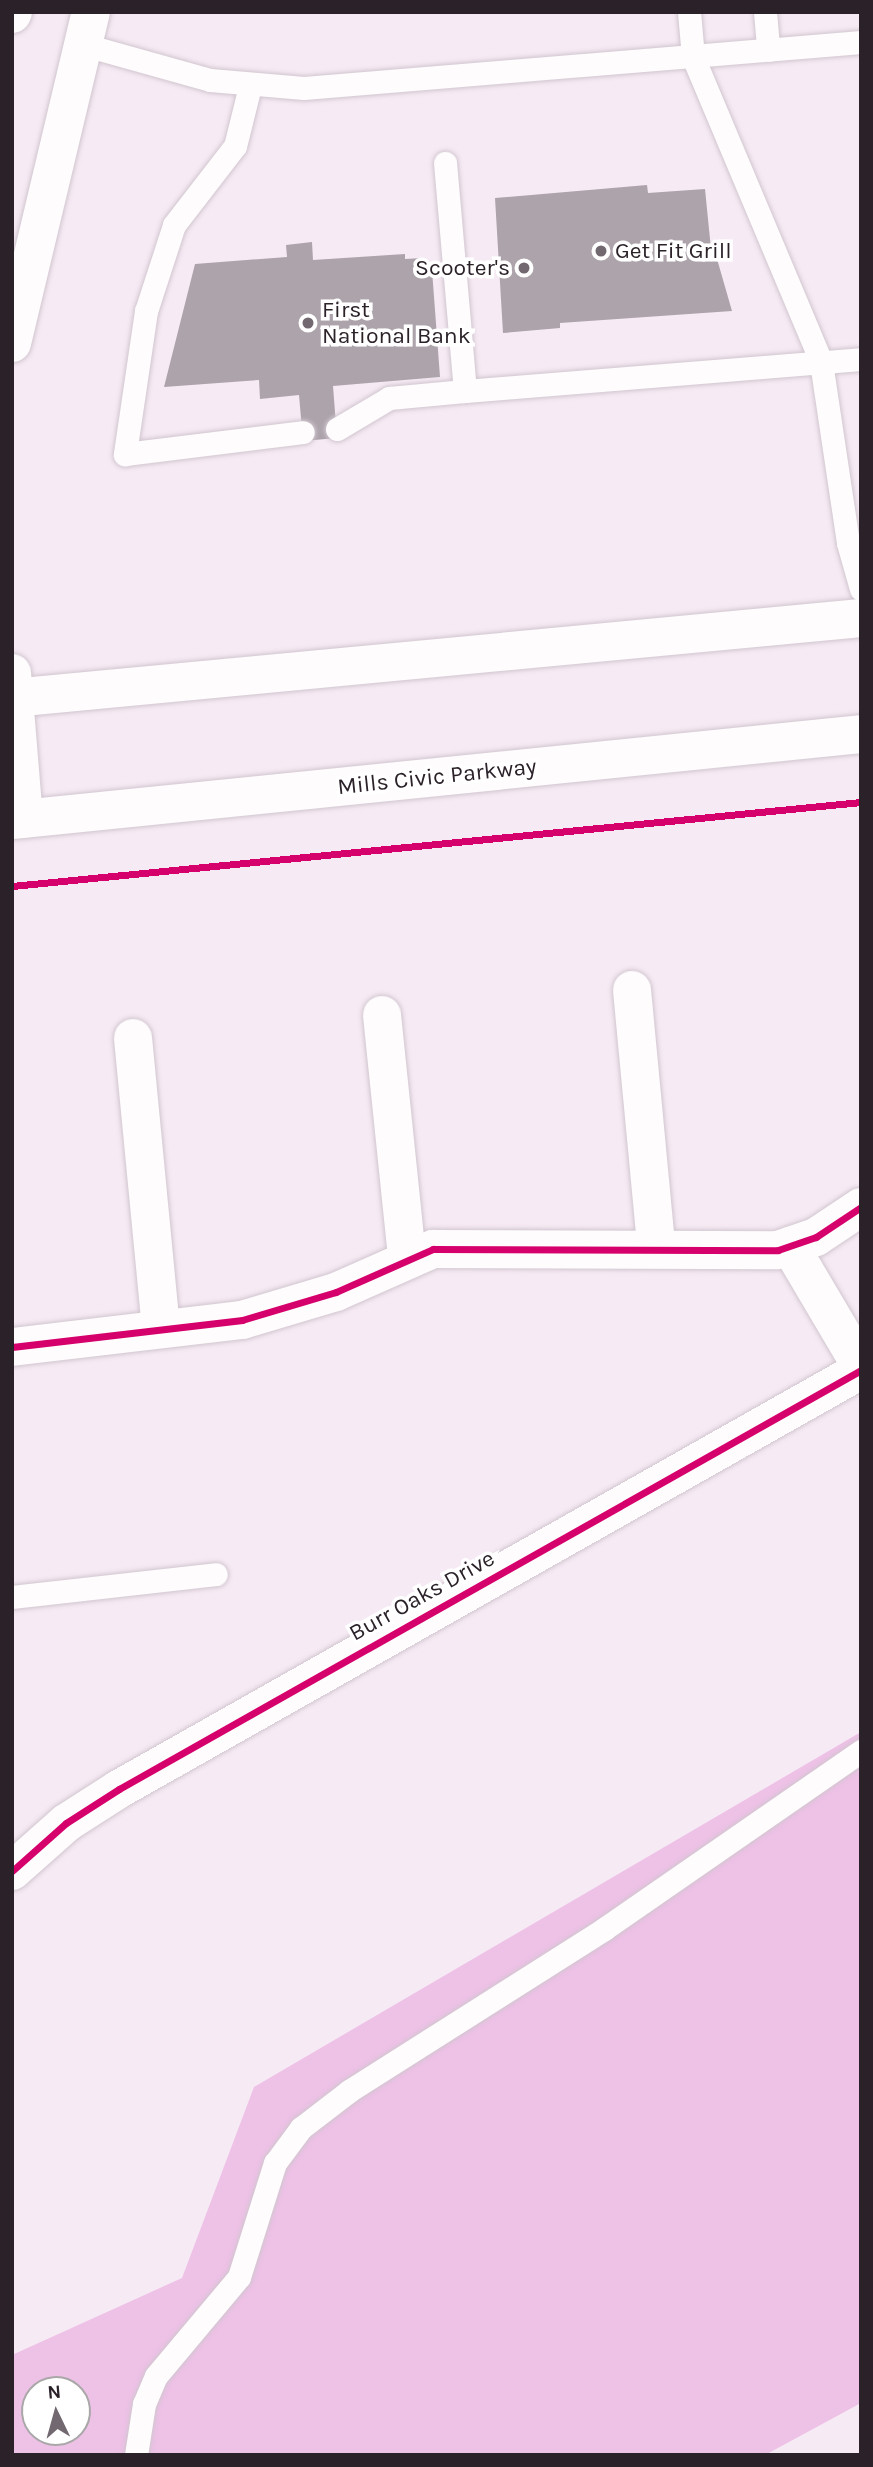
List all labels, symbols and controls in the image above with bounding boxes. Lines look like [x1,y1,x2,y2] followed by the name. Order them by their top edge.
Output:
[615,237,732,265] place label: Get Fit Grill
[593,243,609,259] marker: Get Fit Grill
[415,254,510,282] place label: Scooter's
[516,260,532,276] marker: Scooter's
[322,296,471,350] place label: First National Bank
[300,315,316,331] marker: First National Bank
[336,753,538,801] street label: Mills Civic Parkway
[344,1545,500,1647] street label: Burr Oaks Drive
[21,2376,91,2446] north arrow
[47,2381,62,2404] text: N

